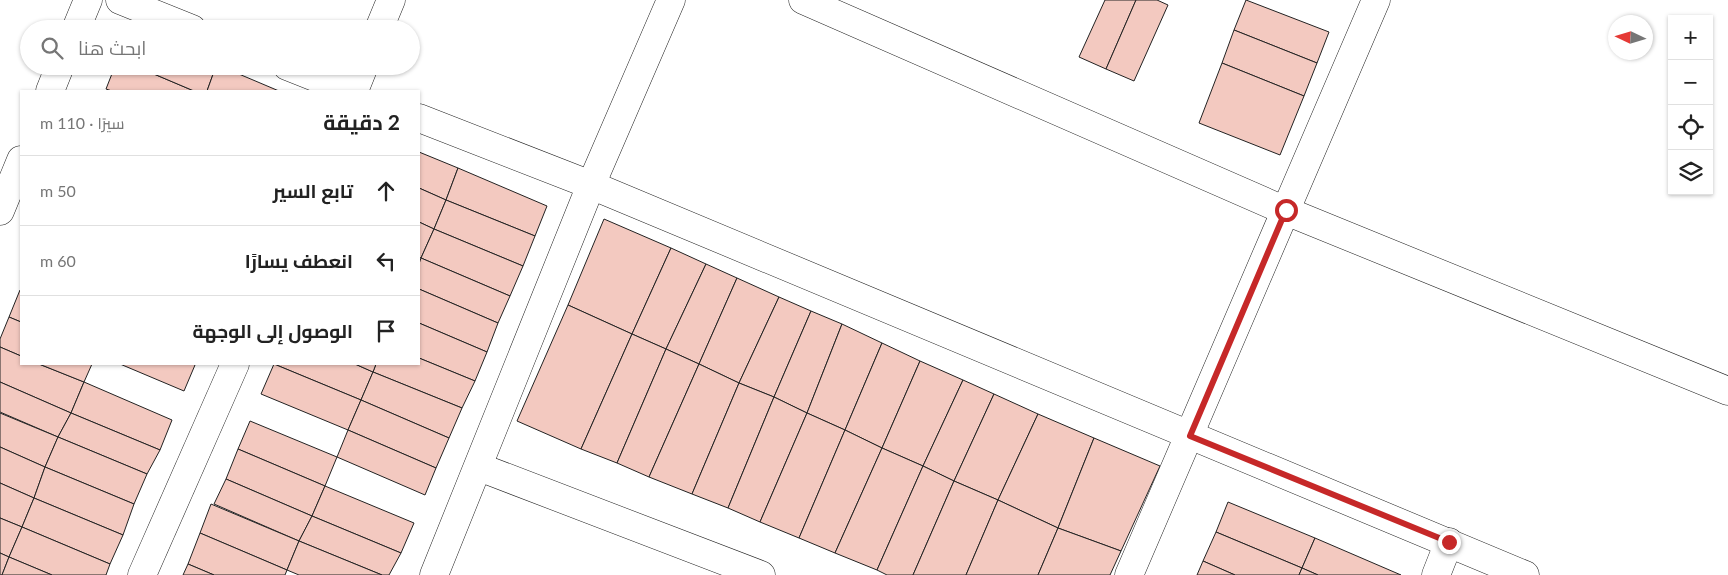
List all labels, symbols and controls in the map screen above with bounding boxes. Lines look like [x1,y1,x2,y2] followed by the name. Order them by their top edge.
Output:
[1608,15,1653,60] north arrow
[1668,15,1713,195] map controls
[1668,15,1713,60] button: +
[20,20,420,75] search box
[38,34,66,62] icon: search
[78,36,146,59] text: ابحث هنا
[1668,60,1713,105] button: −
[1668,105,1713,150] button: locate
[323,109,400,134] text: 2 دقيقة
[40,113,125,132] text: سيرًا · 110 m
[1668,150,1713,195] button: layers
[372,177,400,205] icon: ahead
[273,179,353,202] text: تابع السير
[40,181,76,200] text: 50 m
[1275,199,1298,222] route start
[372,247,400,275] icon: left
[245,249,353,272] text: انعطف يسارًا
[40,251,76,270] text: 60 m
[372,317,400,345] icon: arrive
[192,319,353,342] text: الوصول إلى الوجهة
[1438,531,1461,554] route end

